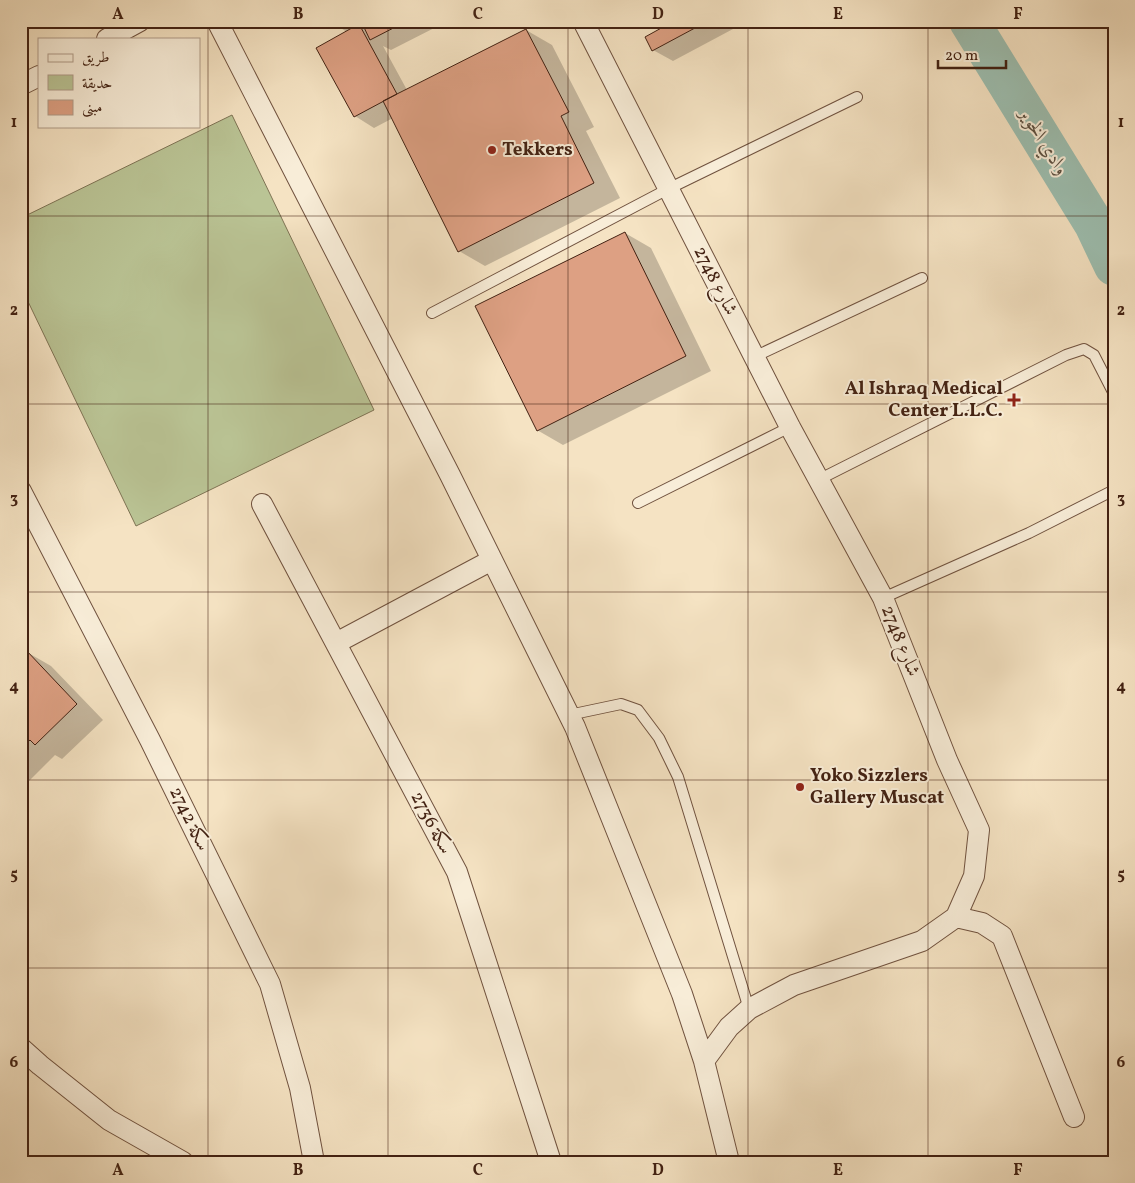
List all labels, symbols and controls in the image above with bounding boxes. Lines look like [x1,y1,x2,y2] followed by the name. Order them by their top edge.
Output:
[112,4,124,26] text: A
[293,4,304,26] text: B
[473,4,483,26] text: C
[652,4,664,26] text: D
[833,4,843,26] text: E
[1013,4,1023,26] text: F
[38,38,200,128] legend
[938,38,1005,70] scale bar
[945,46,978,67] text: 20 m
[82,48,109,69] text: طريق
[82,74,112,95] text: حديقة
[82,98,102,119] text: مبنى
[1010,101,1075,181] water label: وادي الخوير
[11,112,17,134] text: 1
[1118,112,1124,134] text: 1
[502,137,573,163] place label: Tekkers
[486,144,498,156] marker: Tekkers
[686,242,743,321] street label: شارع 2748
[10,300,18,322] text: 2
[1117,300,1125,322] text: 2
[845,376,1003,424] place label: Al Ishraq Medical Center L.L.C.
[1007,393,1021,407] marker: Al Ishraq Medical Center L.L.C.
[10,488,18,510] text: 3
[1117,488,1125,510] text: 3
[873,602,926,681] street label: شارع 2748
[9,676,19,698] text: 4
[1116,676,1126,698] text: 4
[810,763,944,811] place label: Yoko Sizzlers Gallery Muscat
[794,781,806,793] marker: Yoko Sizzlers Gallery Muscat
[162,783,216,855] street label: سكة 2742
[404,787,458,859] street label: سكة 2736
[10,864,18,886] text: 5
[1117,864,1125,886] text: 5
[10,1052,19,1074] text: 6
[1117,1052,1126,1074] text: 6
[112,1160,124,1182] text: A
[293,1160,304,1182] text: B
[473,1160,483,1182] text: C
[652,1160,664,1182] text: D
[833,1160,843,1182] text: E
[1013,1160,1023,1182] text: F

